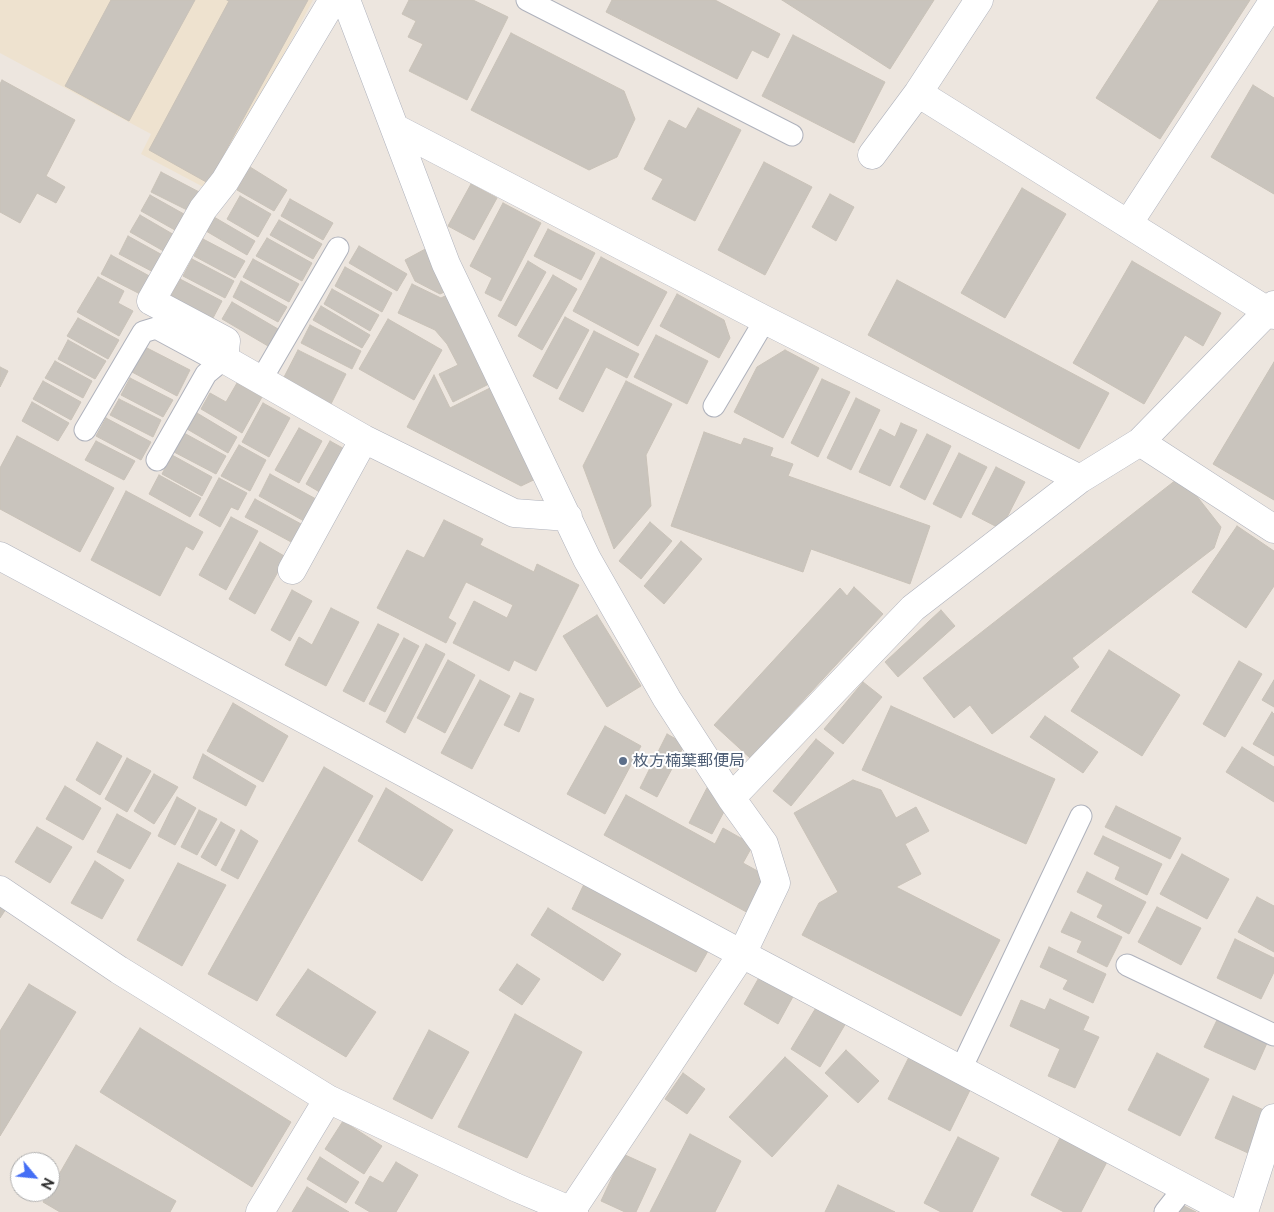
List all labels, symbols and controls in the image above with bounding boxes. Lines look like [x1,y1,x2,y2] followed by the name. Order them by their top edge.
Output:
[633,751,745,771] place label: 枚方楠葉郵便局
[617,755,629,767] marker: 枚方楠葉郵便局
[10,1152,60,1202] north arrow
[38,1175,57,1192] text: N

